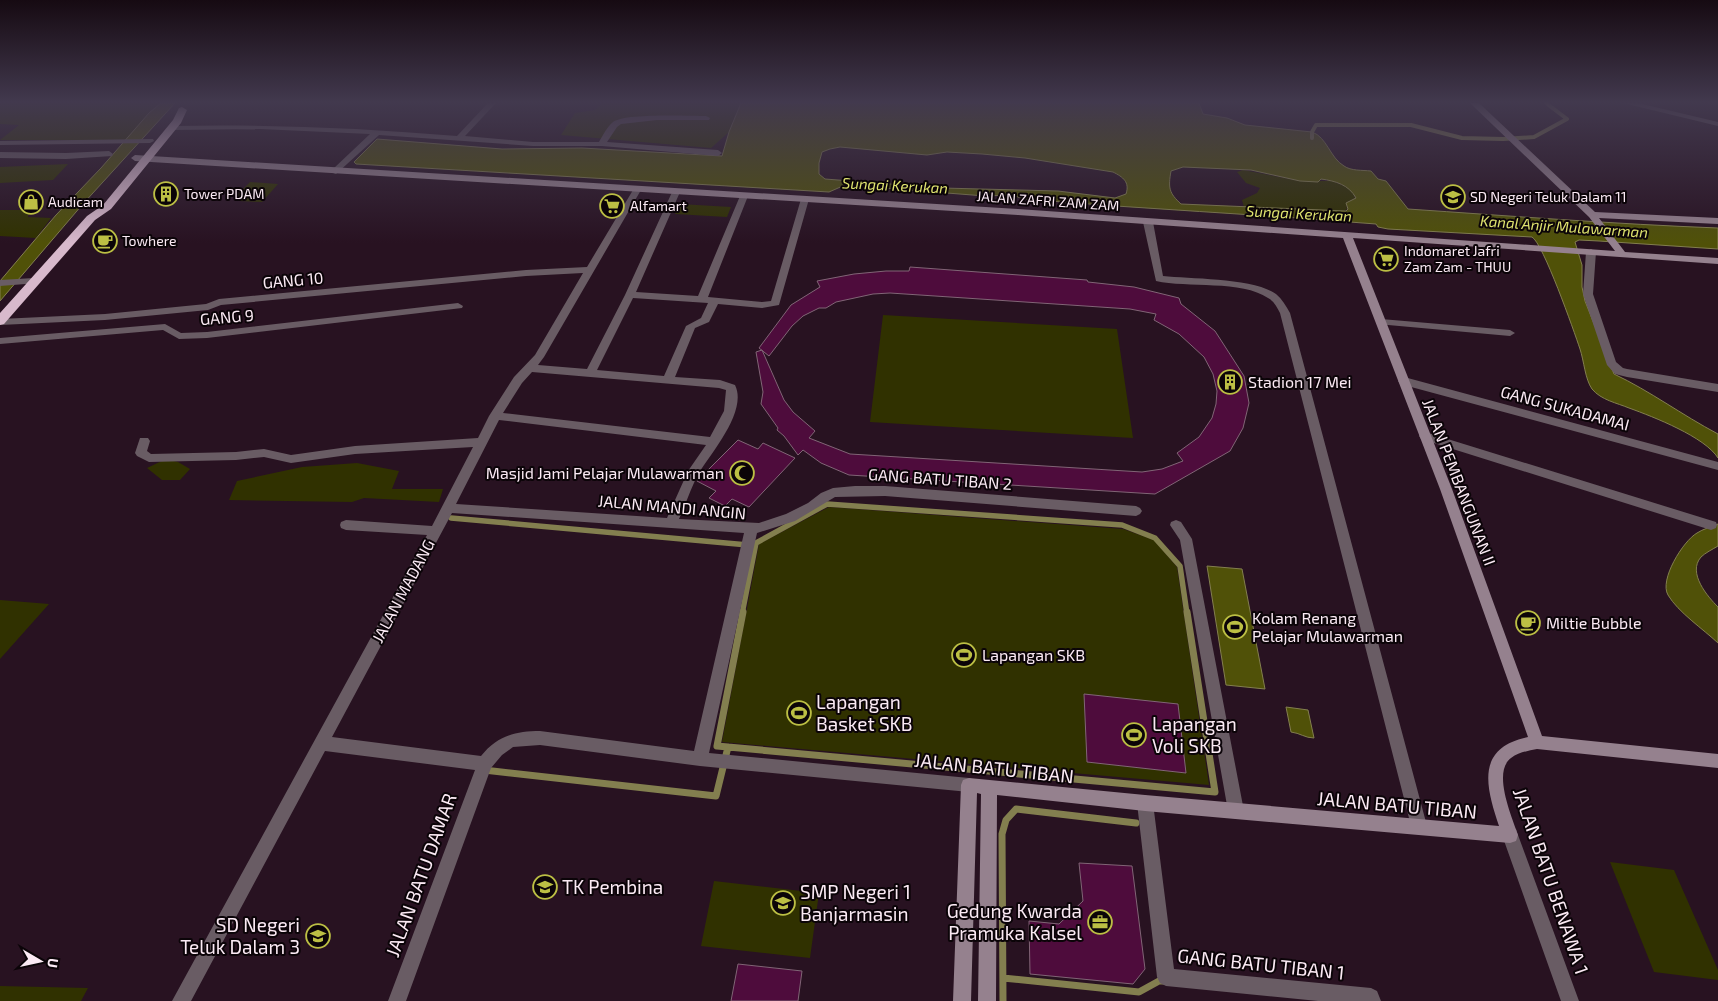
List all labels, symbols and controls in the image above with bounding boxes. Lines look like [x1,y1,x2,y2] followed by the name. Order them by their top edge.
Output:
[842,173,948,197] water label: Sungai Kerukan
[153,181,179,207] building icon: Tower PDAM
[1440,184,1466,210] school or university icon: SD Negeri Teluk Dalam 11
[184,185,264,202] place label: Tower PDAM
[976,187,1120,214] street label: JALAN ZAFRI ZAM ZAM
[1470,188,1627,205] place label: SD Negeri Teluk Dalam 11
[18,189,44,215] shop icon: Audicam
[48,193,103,210] place label: Audicam
[599,193,625,219] supermarket icon: Alfamart
[630,197,687,214] place label: Alfamart
[1246,201,1352,225] water label: Sungai Kerukan
[1479,211,1649,242] water label: Kanal Anjir Mulawarman
[92,228,118,254] cafe icon: Towhere
[122,232,177,249] place label: Towhere
[1404,242,1511,275] place label: Indomaret Jafri Zam Zam - THUU
[1373,246,1399,272] supermarket icon: Indomaret Jafri Zam Zam - THUU
[262,267,324,292] street label: GANG 10
[199,305,255,328] street label: GANG 9
[1217,369,1243,395] building icon: Stadion 17 Mei
[1248,372,1352,391] place label: Stadion 17 Mei
[1499,381,1632,434] street label: GANG SUKADAMAI
[1419,396,1500,568] street label: JALAN PEMBANGUNAN II
[729,460,755,486] mosque icon: Masjid Jami Pelajar Mulawarman
[486,463,724,483] place label: Masjid Jami Pelajar Mulawarman
[867,464,1013,493] street label: GANG BATU TIBAN 2
[597,491,747,522] street label: JALAN MANDI ANGIN
[367,536,438,646] street label: JALAN MADANG
[1252,608,1403,646] place label: Kolam Renang Pelajar Mulawarman
[1515,610,1541,636] cafe icon: Miltie Bubble
[1546,613,1642,632] place label: Miltie Bubble
[1222,614,1248,640] sports icon: Kolam Renang Pelajar Mulawarman
[951,642,977,668] sports icon: Lapangan SKB
[982,645,1085,664] place label: Lapangan SKB
[816,690,913,735] place label: Lapangan Basket SKB
[786,700,812,726] sports icon: Lapangan Basket SKB
[1152,712,1237,757] place label: Lapangan Voli SKB
[1121,722,1147,748] sports icon: Lapangan Voli SKB
[913,748,1075,787] street label: JALAN BATU TIBAN
[1509,784,1594,977] street label: JALAN BATU BENAWA 1
[1316,786,1478,823] street label: JALAN BATU TIBAN
[380,790,461,960] street label: JALAN BATU DAMAR
[532,874,558,900] school or university icon: TK Pembina
[562,875,663,898] place label: TK Pembina
[800,880,911,925] place label: SMP Negeri 1 Banjarmasin
[770,890,796,916] school or university icon: SMP Negeri 1 Banjarmasin
[947,899,1082,944] place label: Gedung Kwarda Pramuka Kalsel
[1087,909,1113,935] office icon: Gedung Kwarda Pramuka Kalsel
[180,913,300,958] place label: SD Negeri Teluk Dalam 3
[305,923,331,949] school or university icon: SD Negeri Teluk Dalam 3
[15,936,65,986] north arrow
[1176,943,1346,984] street label: GANG BATU TIBAN 1
[44,957,62,969] text: U

